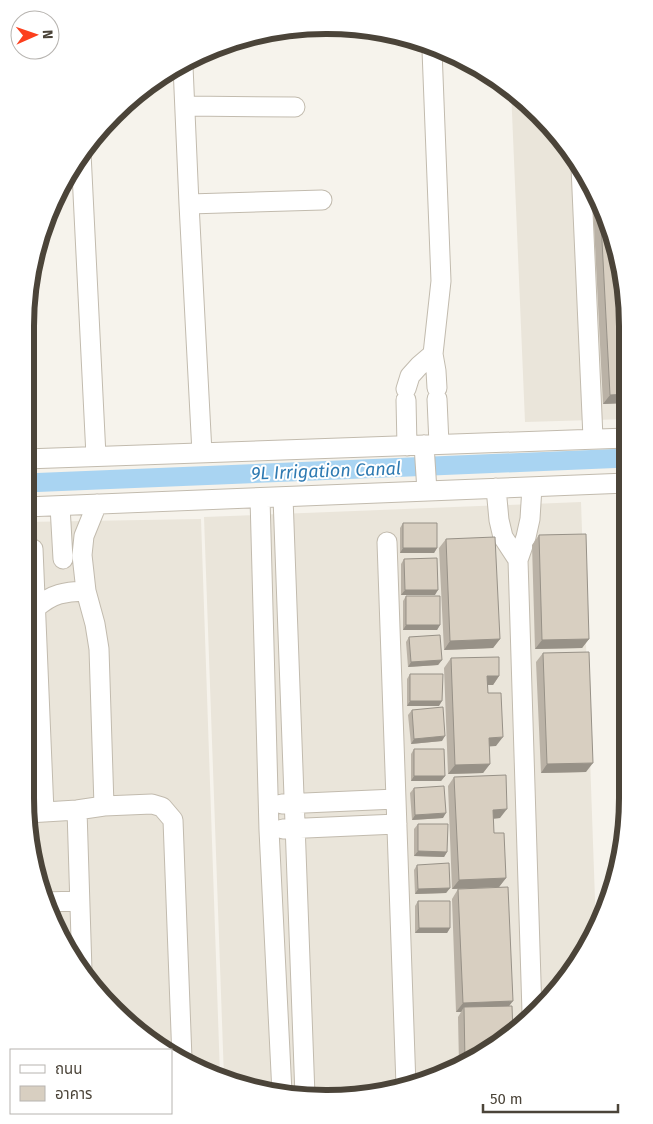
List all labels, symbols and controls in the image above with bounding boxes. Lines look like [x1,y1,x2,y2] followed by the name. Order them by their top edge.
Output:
[10,10,60,60] north arrow
[39,30,56,40] text: N
[251,457,401,485] water label: 9L Irrigation Canal
[10,1049,172,1114] legend
[55,1060,82,1078] text: ถนน
[483,1082,618,1114] scale bar
[55,1085,92,1103] text: อาคาร
[490,1090,523,1108] text: 50 m

